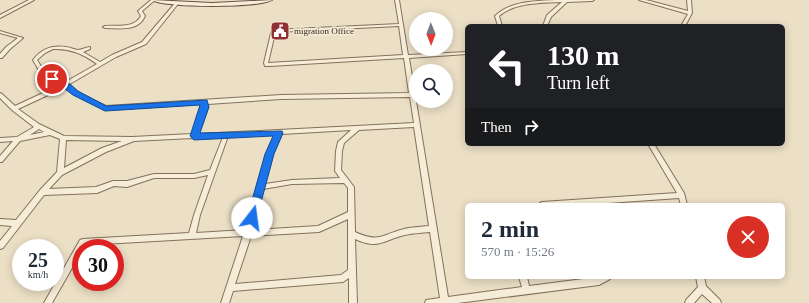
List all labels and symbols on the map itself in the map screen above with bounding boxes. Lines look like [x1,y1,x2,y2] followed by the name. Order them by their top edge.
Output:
[409,12,453,56] north arrow
[269,20,291,42] public building icon: migration Office
[294,26,354,36] place label: migration Office
[35,62,69,96] pin
[231,197,273,239] position arrow
[72,239,124,291] speed limit sign: 30

